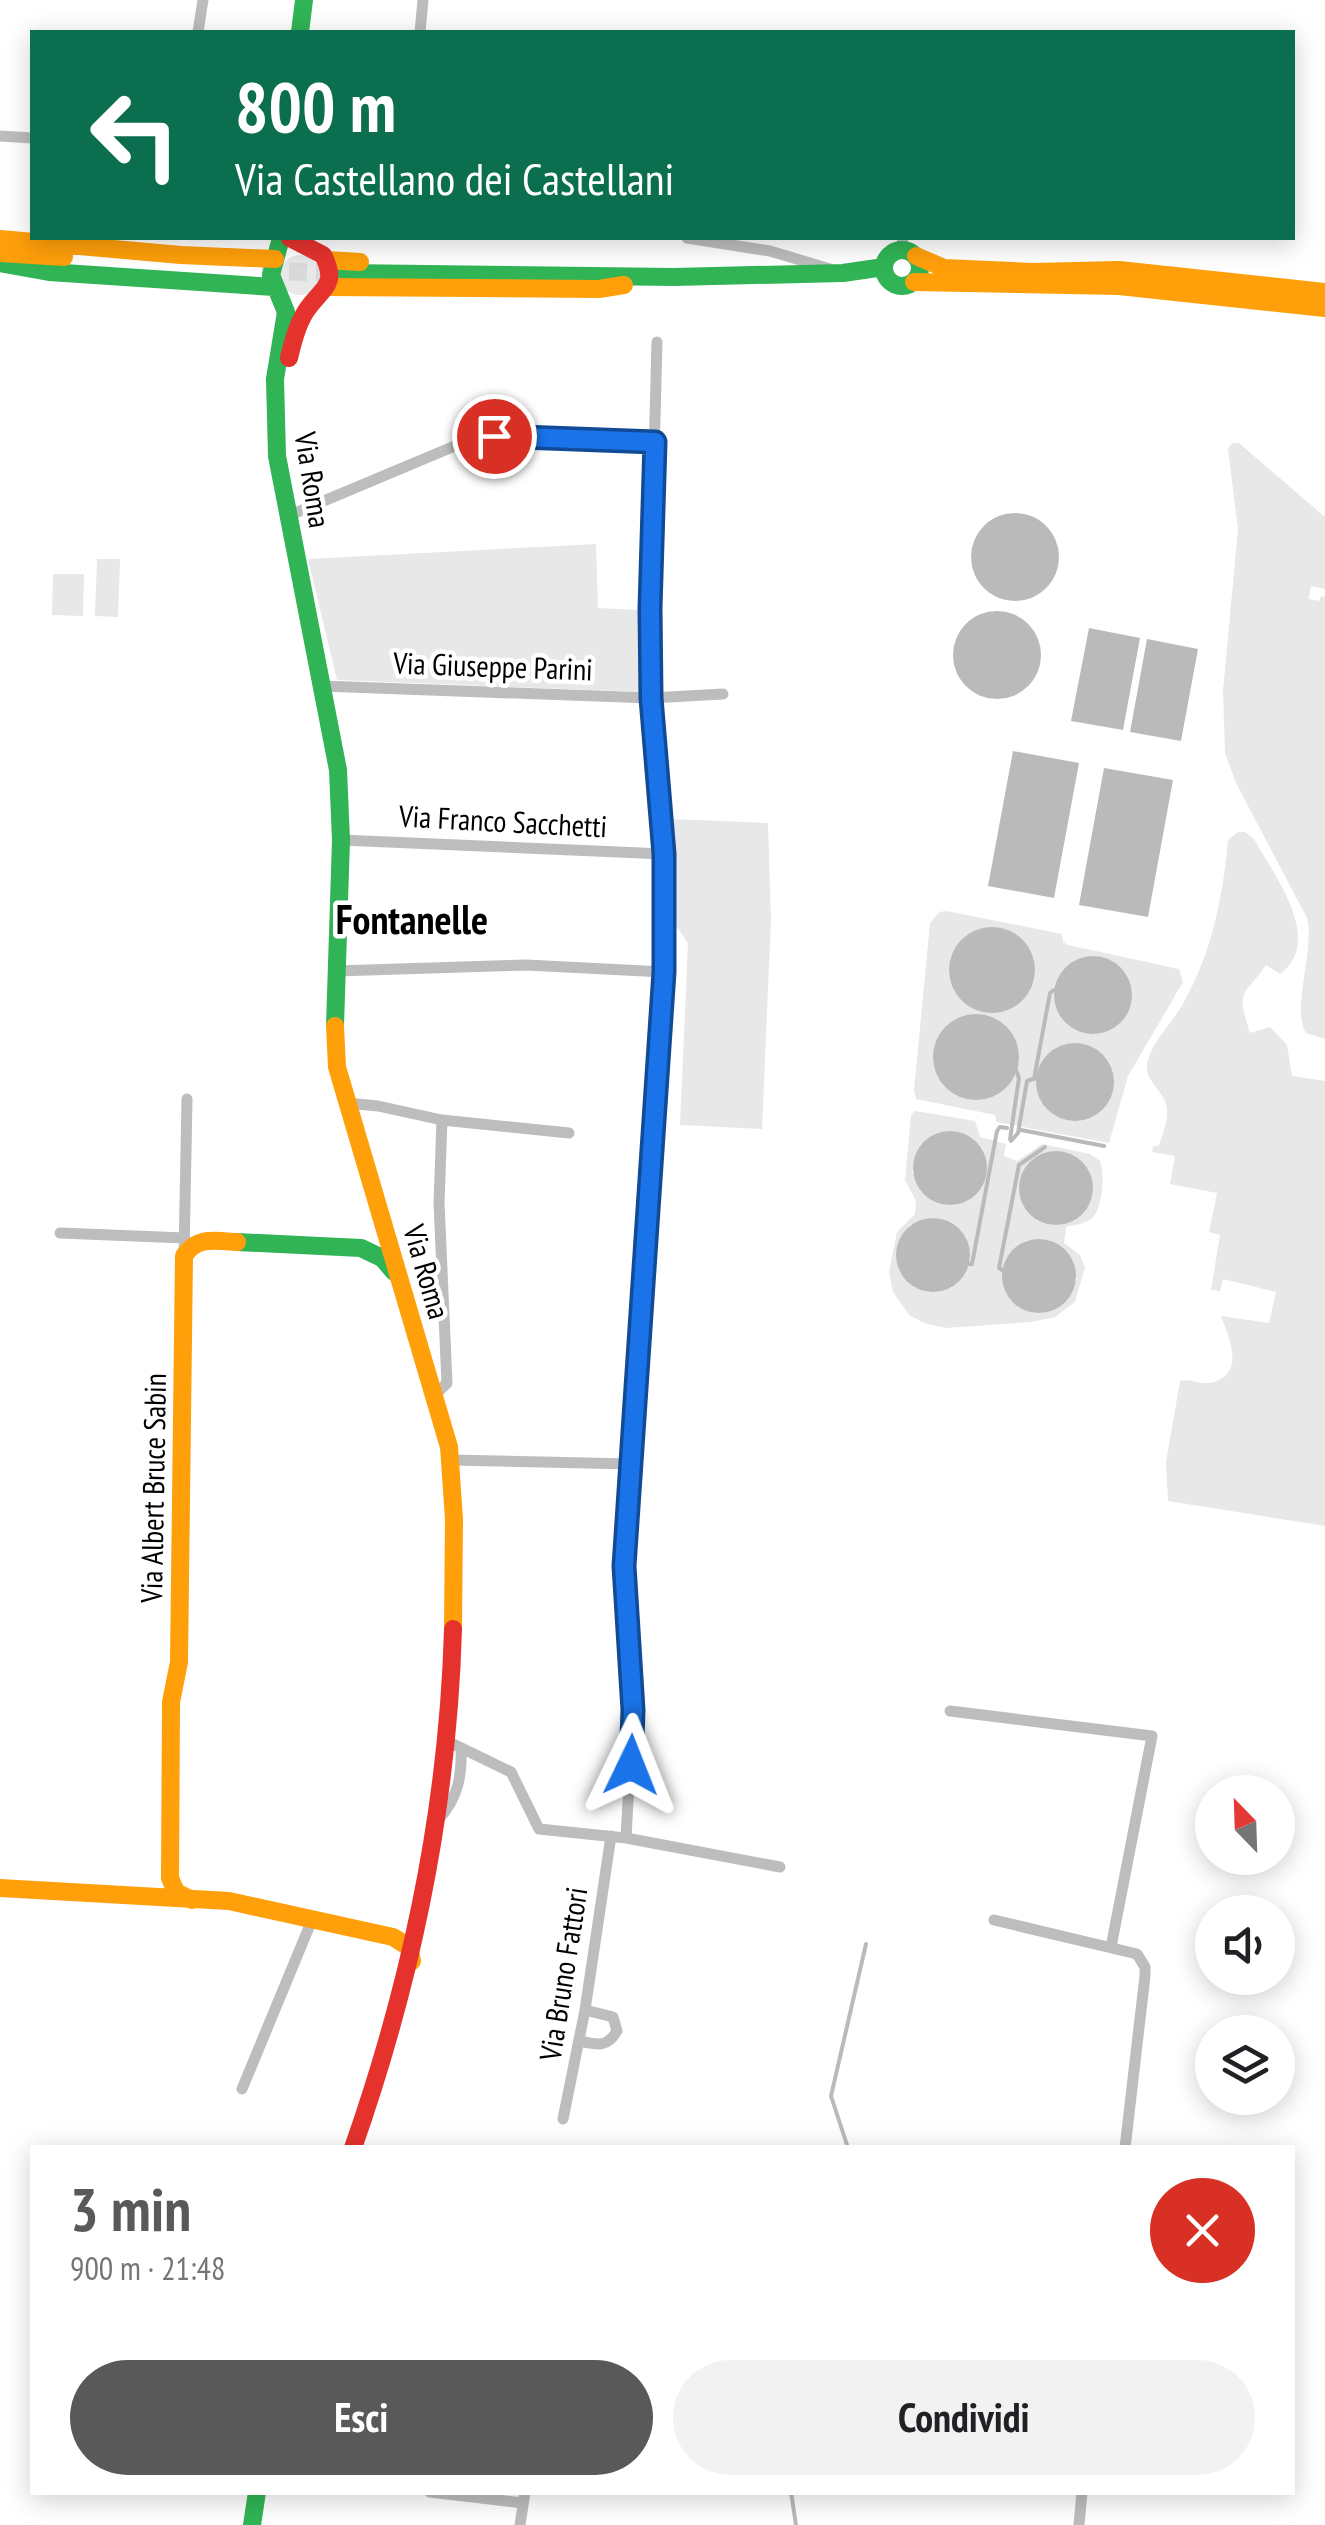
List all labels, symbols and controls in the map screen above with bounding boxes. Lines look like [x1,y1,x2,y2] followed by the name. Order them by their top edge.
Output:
[235,61,396,151] text: 800 m
[70,70,200,200] icon: left
[235,149,674,207] text: Via Castellano dei Castellani
[452,394,537,479] pin
[467,409,522,464] icon: arrive
[287,428,340,530] street label: Via Roma
[392,642,593,688] street label: Via Giuseppe Parini
[397,796,608,845] street label: Via Franco Sacchetti
[336,893,488,945] district label: Fontanelle
[395,1219,459,1323] street label: Via Roma
[131,1373,174,1604] street label: Via Albert Bruce Sabin
[579,1713,683,1817] position arrow
[1195,1775,1295,1875] north arrow
[1195,1775,1295,2115] map controls
[529,1884,595,2064] street label: Via Bruno Fattori
[1195,1895,1295,1995] button: sound
[1195,2015,1295,2115] button: layers
[70,2170,191,2248] text: 3 min
[1150,2178,1255,2283] button: close
[70,2247,225,2289] text: 900 m · 21:48
[70,2360,653,2475] button: Esci
[673,2360,1255,2475] button: Condividi

